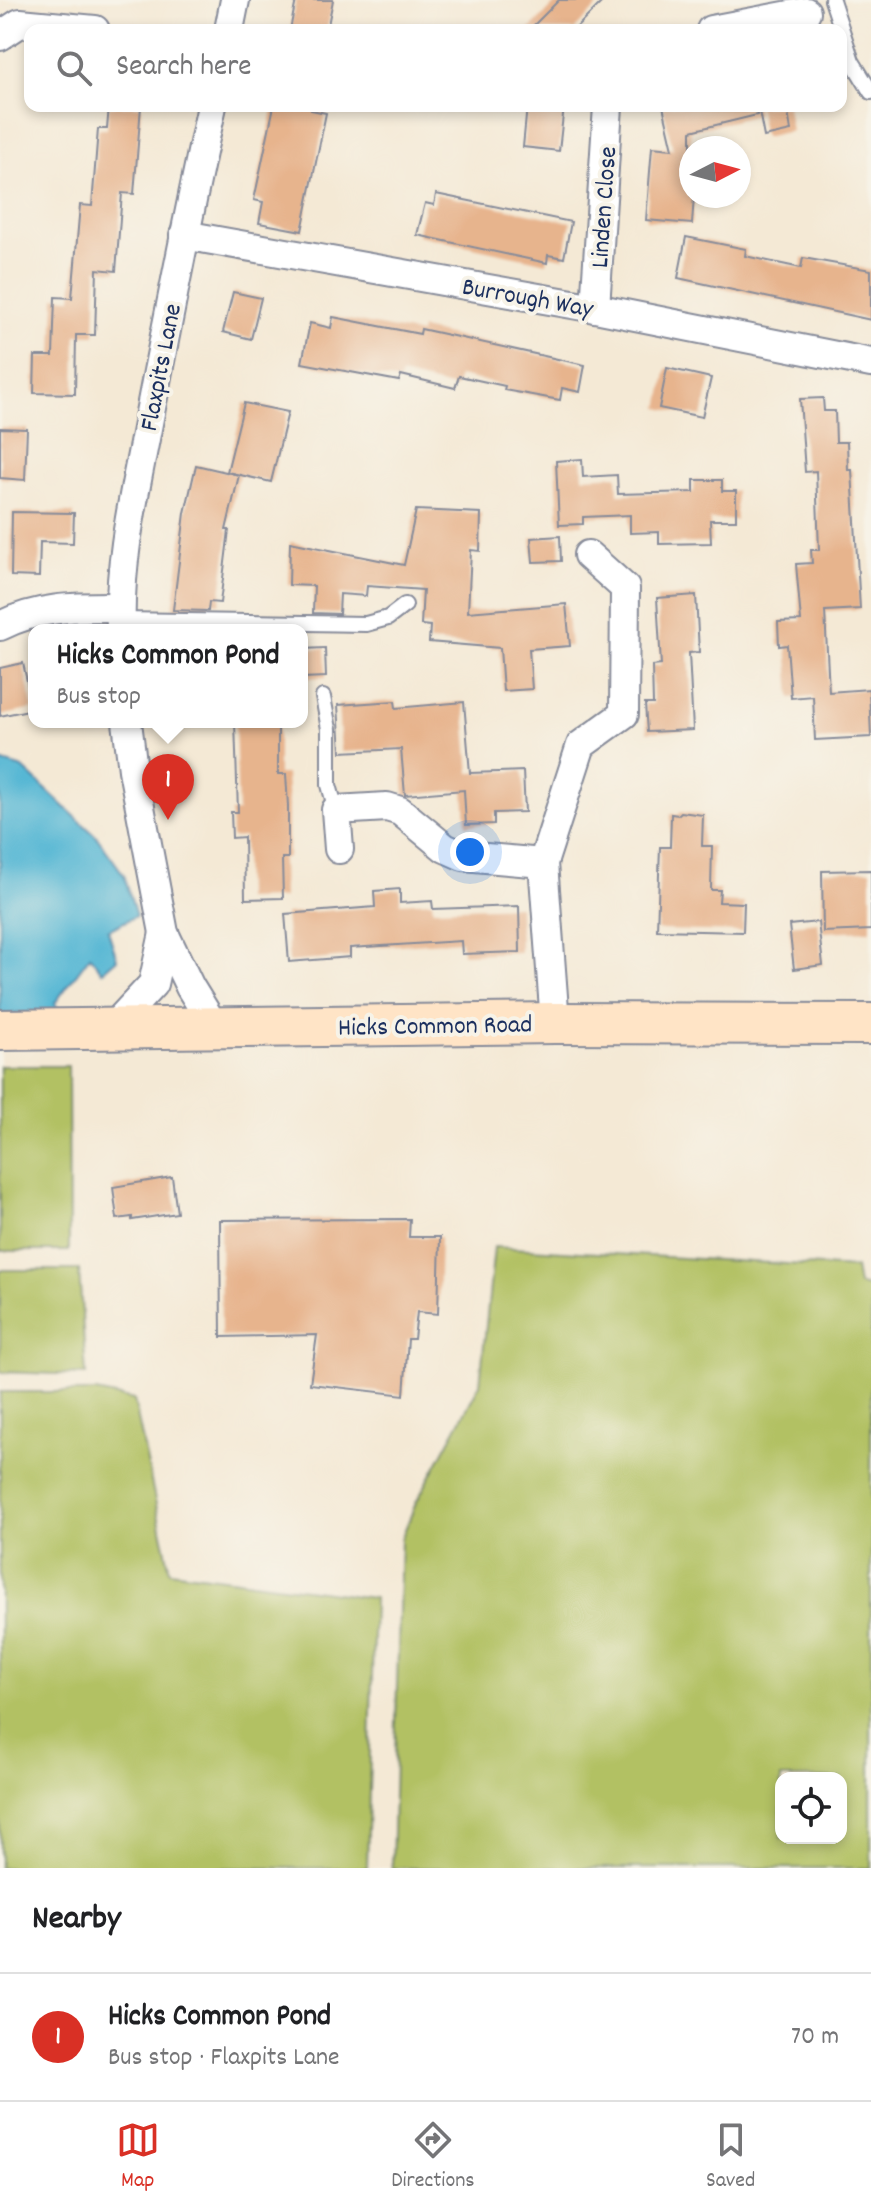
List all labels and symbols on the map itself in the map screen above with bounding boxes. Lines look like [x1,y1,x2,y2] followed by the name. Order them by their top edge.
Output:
[679,136,751,208] north arrow
[583,145,628,269] street label: Linden Close
[459,270,596,329] street label: Burrough Way
[132,301,193,435] street label: Flaxpits Lane
[142,754,194,820] pin: 1
[450,832,490,872] your location
[338,1007,533,1048] street label: Hicks Common Road

